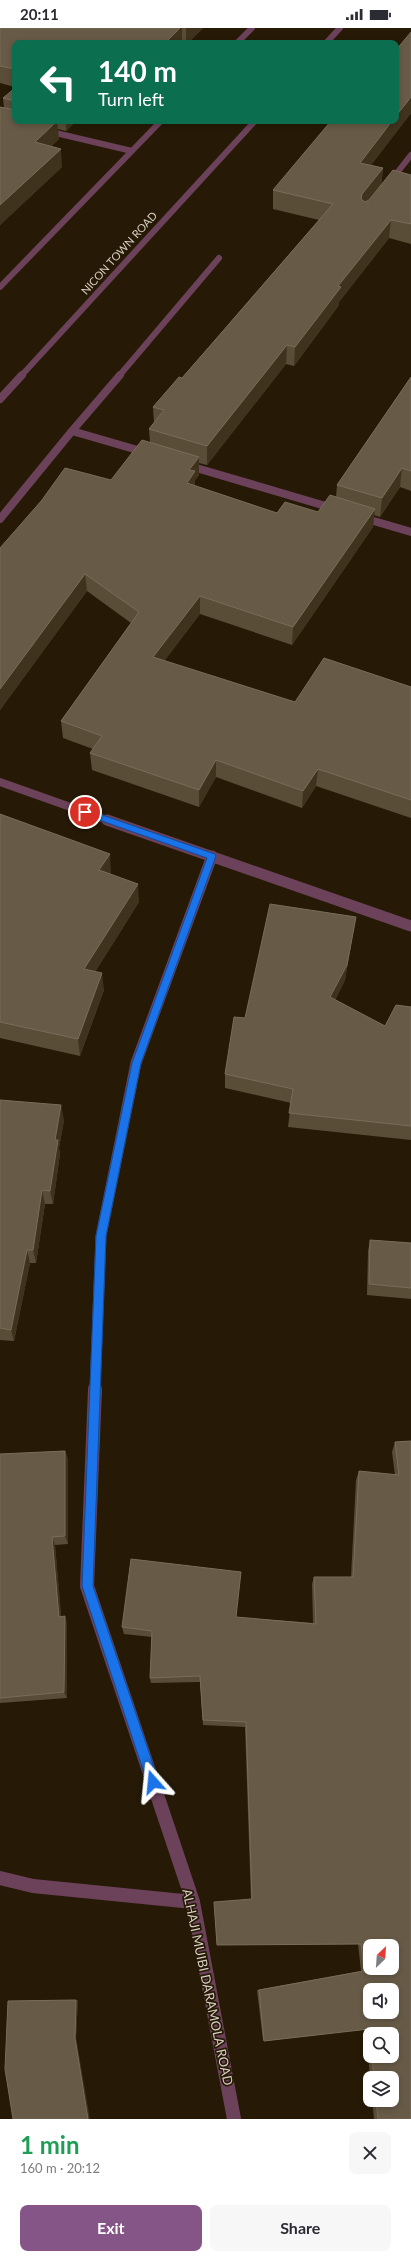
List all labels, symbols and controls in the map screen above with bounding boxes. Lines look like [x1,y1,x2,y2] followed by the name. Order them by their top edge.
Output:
[20,5,59,23] text: 20:11
[98,54,177,88] text: 140 m
[32,56,84,108] icon: left
[98,88,164,110] text: Turn left
[78,209,159,297] street label: NICON TOWN ROAD
[68,795,102,829] pin
[74,801,96,823] icon: arrive
[132,1761,174,1803] position arrow
[179,1887,237,2087] street label: ALHAJI MUIBI DARAMOLA ROAD
[363,1939,399,1975] north arrow
[363,1939,399,2107] map controls
[363,1983,399,2019] button: sound
[363,2027,399,2063] button: search
[363,2071,399,2107] button: layers
[20,2130,80,2159] text: 1 min
[349,2132,391,2174] button: close
[20,2160,100,2176] text: 160 m · 20:12
[20,2205,202,2251] button: Exit
[210,2205,391,2251] button: Share

